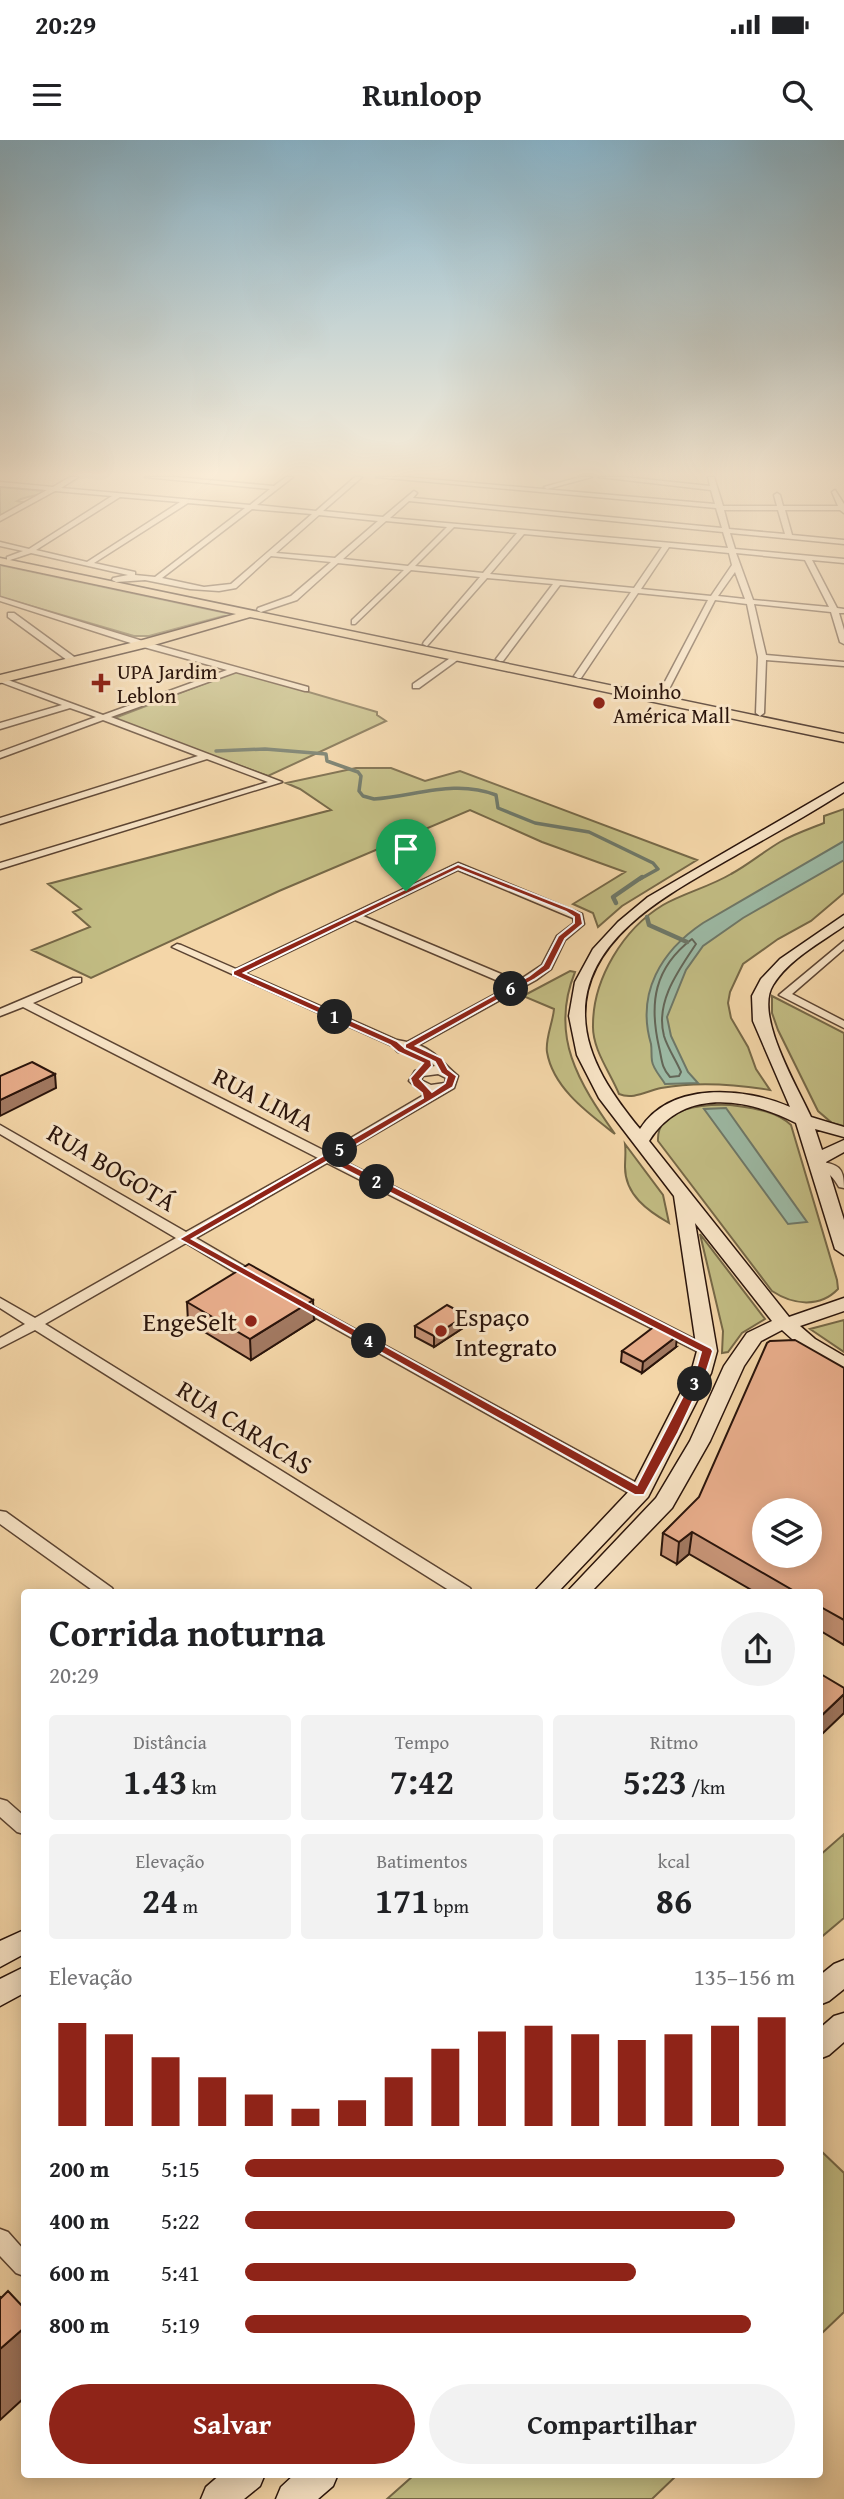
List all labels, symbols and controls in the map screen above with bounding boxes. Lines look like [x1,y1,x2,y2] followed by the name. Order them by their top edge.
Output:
[35,5,96,44] text: 20:29
[362,71,482,118] text: Runloop
[28,76,66,114] icon: menu
[778,76,816,114] icon: search
[117,656,218,711] place label: UPA Jardim Leblon
[91,673,111,693] marker: UPA Jardim Leblon
[613,676,730,731] place label: Moinho América Mall
[591,695,607,711] marker: Moinho América Mall
[376,819,436,891] pin
[387,830,425,868] icon: arrive
[494,972,528,1006] pin: 6
[506,974,515,1002] text: 6
[318,1000,352,1034] pin: 1
[330,1002,339,1030] text: 1
[206,1057,322,1141] street label: RUA LIMA
[40,1113,184,1221] street label: RUA BOGOTÁ
[322,1132,358,1168] pin: 5
[335,1135,344,1163] text: 5
[360,1164,394,1200] pin: 2
[372,1167,381,1195] text: 2
[455,1297,557,1366] place label: Espaço Integrato
[143,1302,237,1341] place label: EngeSelt
[243,1313,259,1329] marker: EngeSelt
[433,1323,449,1339] marker: Espaço Integrato
[352,1324,386,1358] pin: 4
[364,1326,373,1354] text: 4
[678,1366,712,1402] pin: 3
[690,1369,699,1397] text: 3
[170,1370,320,1484] street label: RUA CARACAS
[752,1498,822,1568] map controls
[752,1498,822,1568] button: layers
[49,1604,325,1660] text: Corrida noturna
[721,1612,795,1686] button: share
[49,1658,99,1691] text: 20:29
[133,1728,207,1756] text: Distância
[395,1728,449,1756] text: Tempo
[650,1728,698,1756] text: Ritmo
[123,1756,187,1807] text: 1.43
[390,1756,454,1807] text: 7:42
[623,1756,687,1807] text: 5:23
[187,1773,217,1801] text: km
[687,1773,725,1801] text: /km
[135,1847,205,1875] text: Elevação
[377,1847,467,1875] text: Batimentos
[658,1847,690,1875] text: kcal
[142,1875,178,1926] text: 24
[375,1875,429,1926] text: 171
[656,1875,692,1926] text: 86
[178,1892,198,1920] text: m
[429,1892,469,1920] text: bpm
[49,1960,133,1993] text: Elevação
[694,1960,795,1993] text: 135–156 m
[49,2152,110,2185] text: 200 m
[161,2152,200,2185] text: 5:15
[49,2204,110,2237] text: 400 m
[161,2204,200,2237] text: 5:22
[49,2256,110,2289] text: 600 m
[161,2256,200,2289] text: 5:41
[49,2308,110,2341] text: 800 m
[161,2308,200,2341] text: 5:19
[49,2384,415,2464] button: Salvar
[429,2384,795,2464] button: Compartilhar

